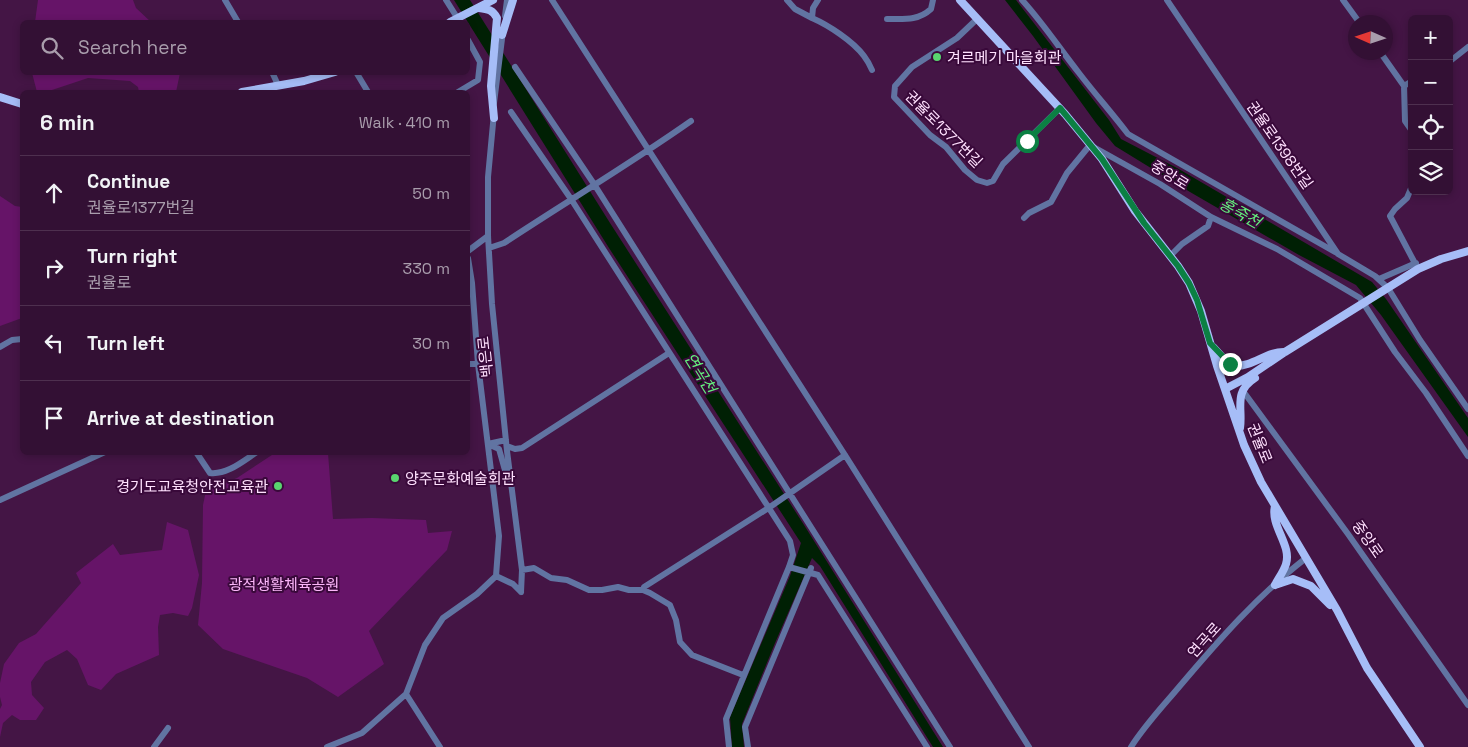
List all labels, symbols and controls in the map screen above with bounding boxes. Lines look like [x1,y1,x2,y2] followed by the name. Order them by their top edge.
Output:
[1348,15,1393,60] north arrow
[1408,15,1453,195] map controls
[1408,15,1453,60] button: +
[20,20,470,75] search box
[38,34,66,62] icon: search
[78,35,188,60] text: Search here
[947,48,1061,67] place label: 겨르메기 마을회관
[931,51,943,63] marker: 겨르메기 마을회관
[1408,60,1453,105] button: −
[901,86,987,172] street label: 권율로1377번길
[1243,97,1317,193] street label: 권율로1398번길
[1408,105,1453,150] button: locate
[40,109,95,136] text: 6 min
[359,112,450,133] text: Walk · 410 m
[1016,130,1039,153] route start
[1408,150,1453,195] button: layers
[1147,156,1193,194] street label: 중앙로
[87,169,170,194] text: Continue
[40,179,68,207] icon: ahead
[412,183,450,204] text: 50 m
[1216,193,1266,234] water label: 홍죽천
[87,197,195,218] text: 권율로1377번길
[87,244,177,269] text: Turn right
[40,254,68,282] icon: right
[403,258,450,279] text: 330 m
[87,272,131,293] text: 권율로
[40,329,68,357] icon: left
[87,331,165,356] text: Turn left
[412,333,450,354] text: 30 m
[473,335,497,379] street label: 백은로
[679,349,722,399] water label: 연곡천
[1219,353,1242,376] route end
[40,404,68,432] icon: arrive
[87,406,275,431] text: Arrive at destination
[1243,420,1277,466] street label: 권율로
[405,469,516,488] place label: 양주문화예술회관
[389,472,401,484] marker: 양주문화예술회관
[116,477,268,496] place label: 경기도교육청안전교육관
[272,480,284,492] marker: 경기도교육청안전교육관
[1348,517,1388,561] street label: 중앙로
[229,575,339,594] park label: 광적생활체육공원
[1183,618,1225,662] street label: 연곡로

